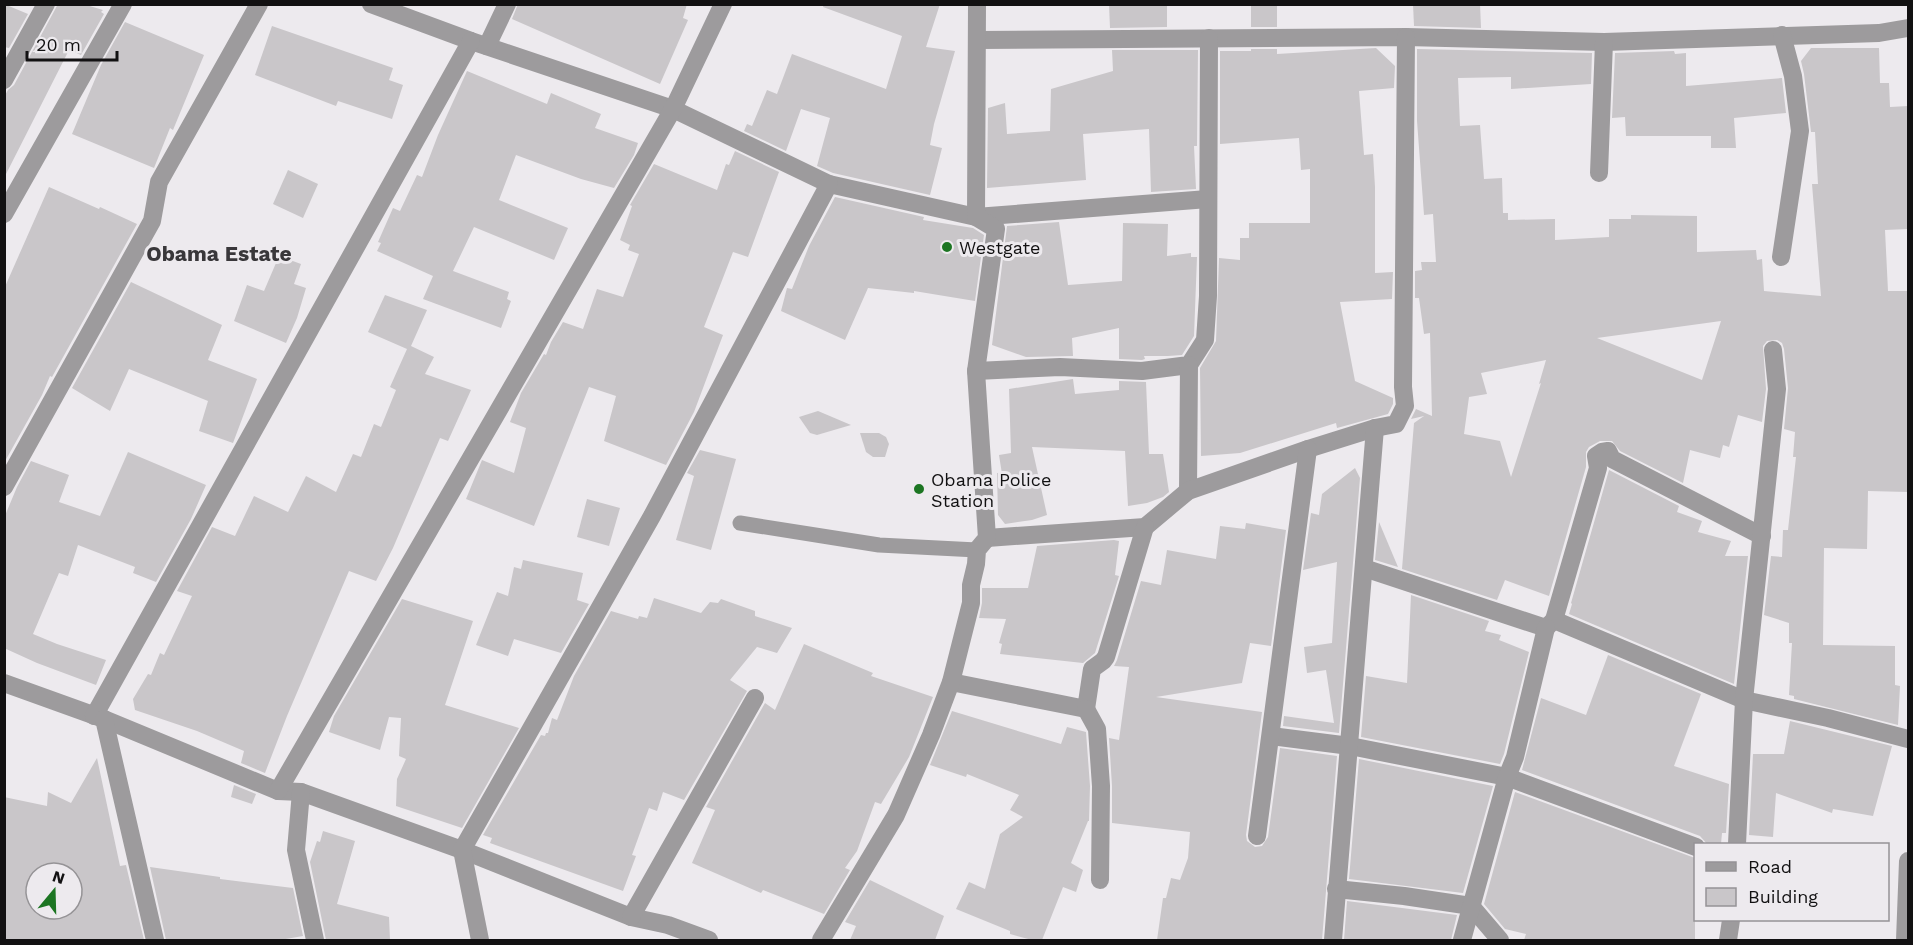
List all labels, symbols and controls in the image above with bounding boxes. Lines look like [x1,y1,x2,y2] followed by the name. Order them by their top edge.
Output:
[27,24,117,62] scale bar
[36,34,81,55] text: 20 m
[959,237,1040,258] place label: Westgate
[940,240,954,254] marker: Westgate
[146,241,292,266] district label: Obama Estate
[931,469,1051,511] place label: Obama Police Station
[912,482,926,496] marker: Obama Police Station
[1694,843,1889,921] legend
[1748,856,1792,877] text: Road
[24,861,84,921] north arrow
[50,866,67,888] text: N
[1748,886,1818,907] text: Building

